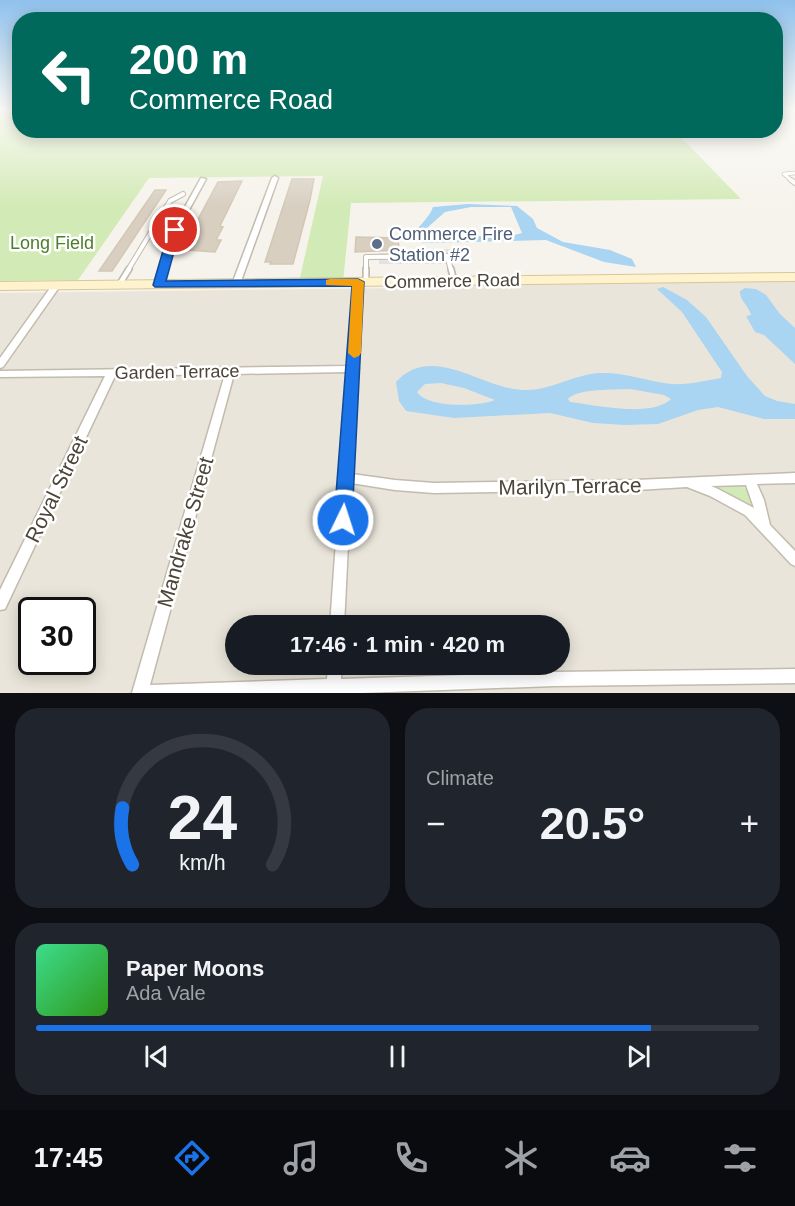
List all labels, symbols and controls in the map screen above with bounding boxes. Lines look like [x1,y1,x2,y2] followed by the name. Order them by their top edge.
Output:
[30,36,108,114] icon: left
[129,36,248,83] text: 200 m
[129,85,333,115] text: Commerce Road
[149,204,200,255] pin
[158,213,191,246] icon: arrive
[389,224,513,265] place label: Commerce Fire Station #2
[10,233,94,253] park label: Long Field
[370,237,384,251] marker: Commerce Fire Station #2
[384,270,520,292] street label: Commerce Road
[114,361,240,383] street label: Garden Terrace
[20,432,92,546] street label: Royal Street
[153,454,217,610] street label: Mandrake Street
[498,473,642,499] street label: Marilyn Terrace
[311,488,375,552] position arrow
[18,597,96,675] speed limit sign: 30
[290,632,505,657] text: 17:46 · 1 min · 420 m
[426,767,494,789] text: Climate
[168,783,237,852] text: 24
[540,798,645,849] text: 20.5°
[426,805,445,842] text: −
[740,805,759,842] text: +
[179,851,226,875] text: km/h
[126,956,264,981] text: Paper Moons
[126,982,206,1004] text: Ada Vale
[140,1040,173,1073] icon: previous
[381,1040,414,1073] icon: pause
[622,1040,655,1073] icon: next
[171,1137,213,1179] icon: directions
[280,1137,322,1179] icon: music
[390,1137,432,1179] icon: phone
[500,1137,542,1179] icon: climate
[609,1137,651,1179] icon: car
[719,1137,761,1179] icon: filters
[34,1143,103,1173] text: 17:45

